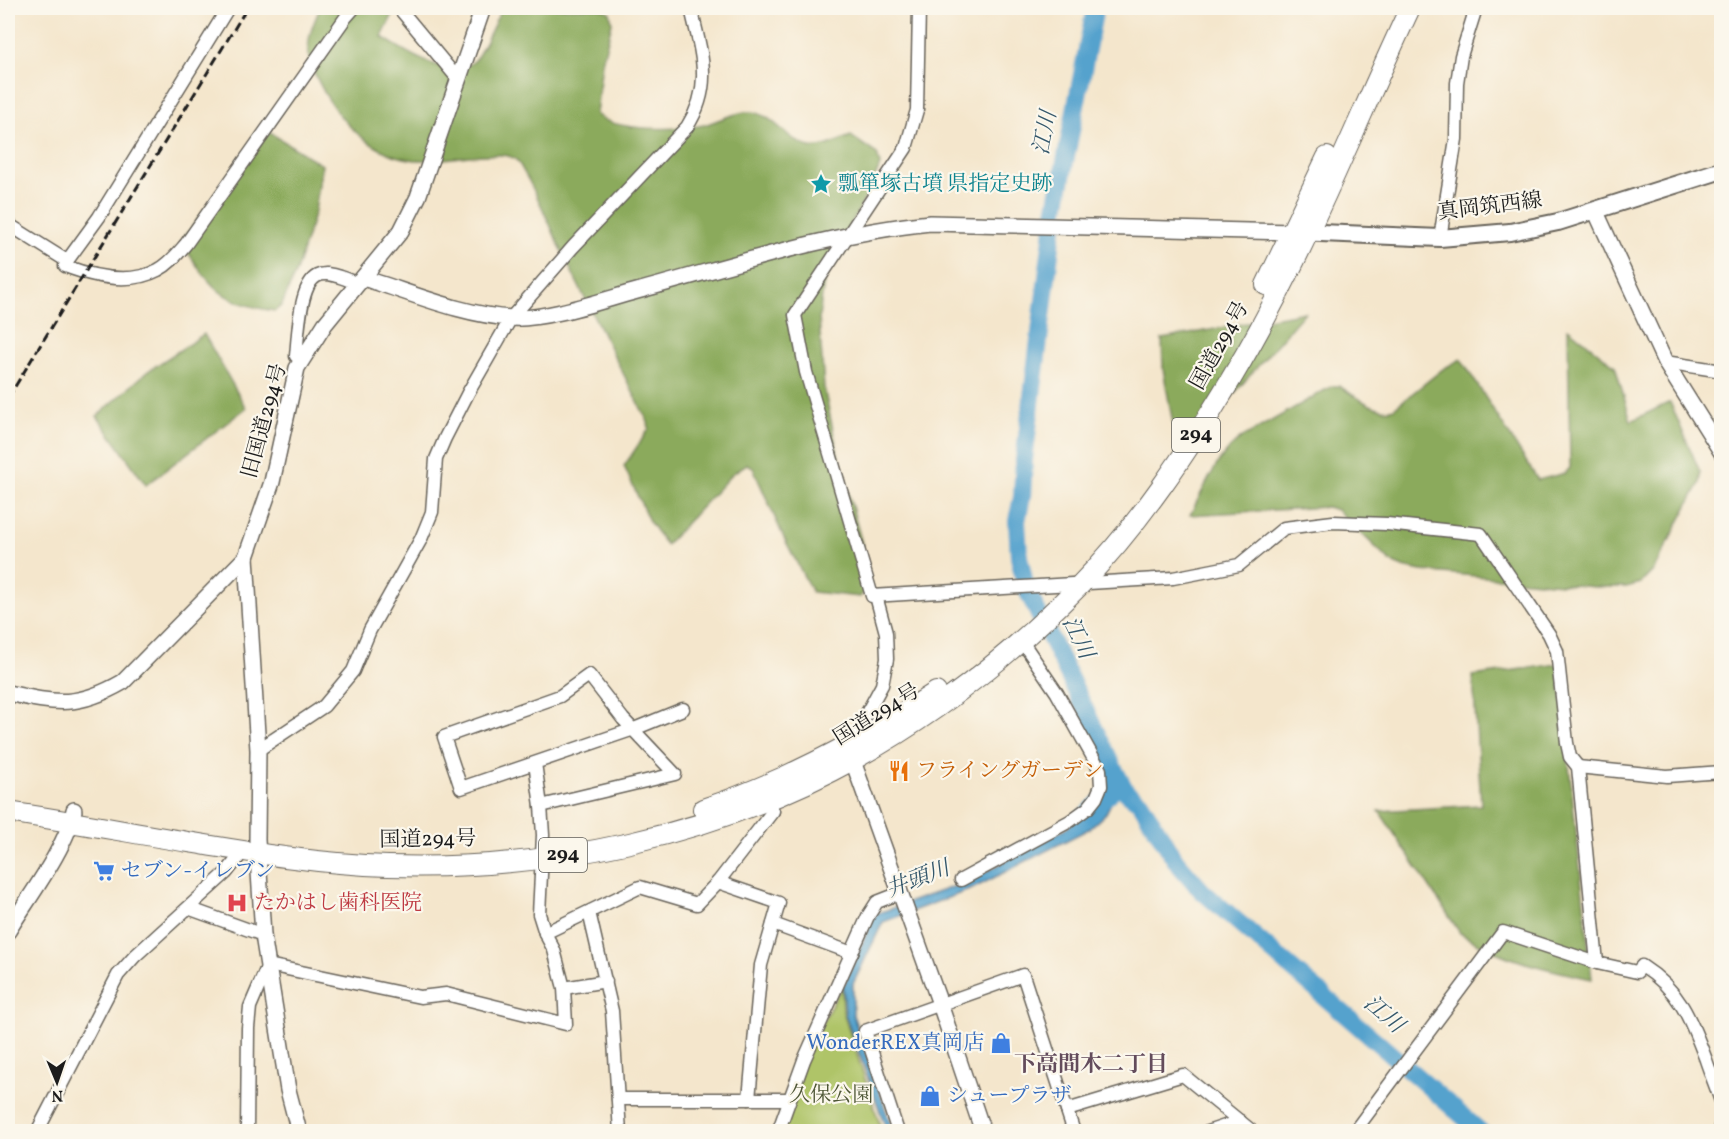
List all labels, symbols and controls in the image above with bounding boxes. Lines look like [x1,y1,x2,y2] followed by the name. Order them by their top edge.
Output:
[1027,106,1066,158] water label: 江川
[838,170,1052,199] place label: 瓢箪塚古墳 県指定史跡
[809,172,833,196] place icon: 瓢箪塚古墳 県指定史跡
[1436,186,1544,228] street label: 真岡筑西線
[1184,297,1256,395] street label: 国道294号
[236,360,294,482] street label: 旧国道294号
[1172,418,1220,452] road number: 294
[1053,611,1101,666] water label: 江川
[828,677,926,753] street label: 国道294号
[916,757,1104,786] place label: フライングガーデン
[887,759,911,783] restaurant icon: フライングガーデン
[379,825,477,855] street label: 国道294号
[539,838,587,872] road number: 294
[882,853,956,906] water label: 井頭川
[121,857,275,886] place label: セブン-イレブン
[92,859,116,883] supermarket icon: セブン-イレブン
[254,889,422,918] place label: たかはし歯科医院
[225,891,249,915] hospital icon: たかはし歯科医院
[1356,989,1411,1042] water label: 江川
[806,1029,984,1058] place label: WonderREX真岡店
[989,1031,1013,1055] shop icon: WonderREX真岡店
[1014,1050,1168,1081] district label: 下高間木二丁目
[27,1052,87,1112] north arrow
[789,1081,873,1110] park label: 久保公園
[947,1082,1072,1111] place label: シュープラザ
[51,1084,64,1106] text: N
[918,1084,942,1108] shop icon: シュープラザ

